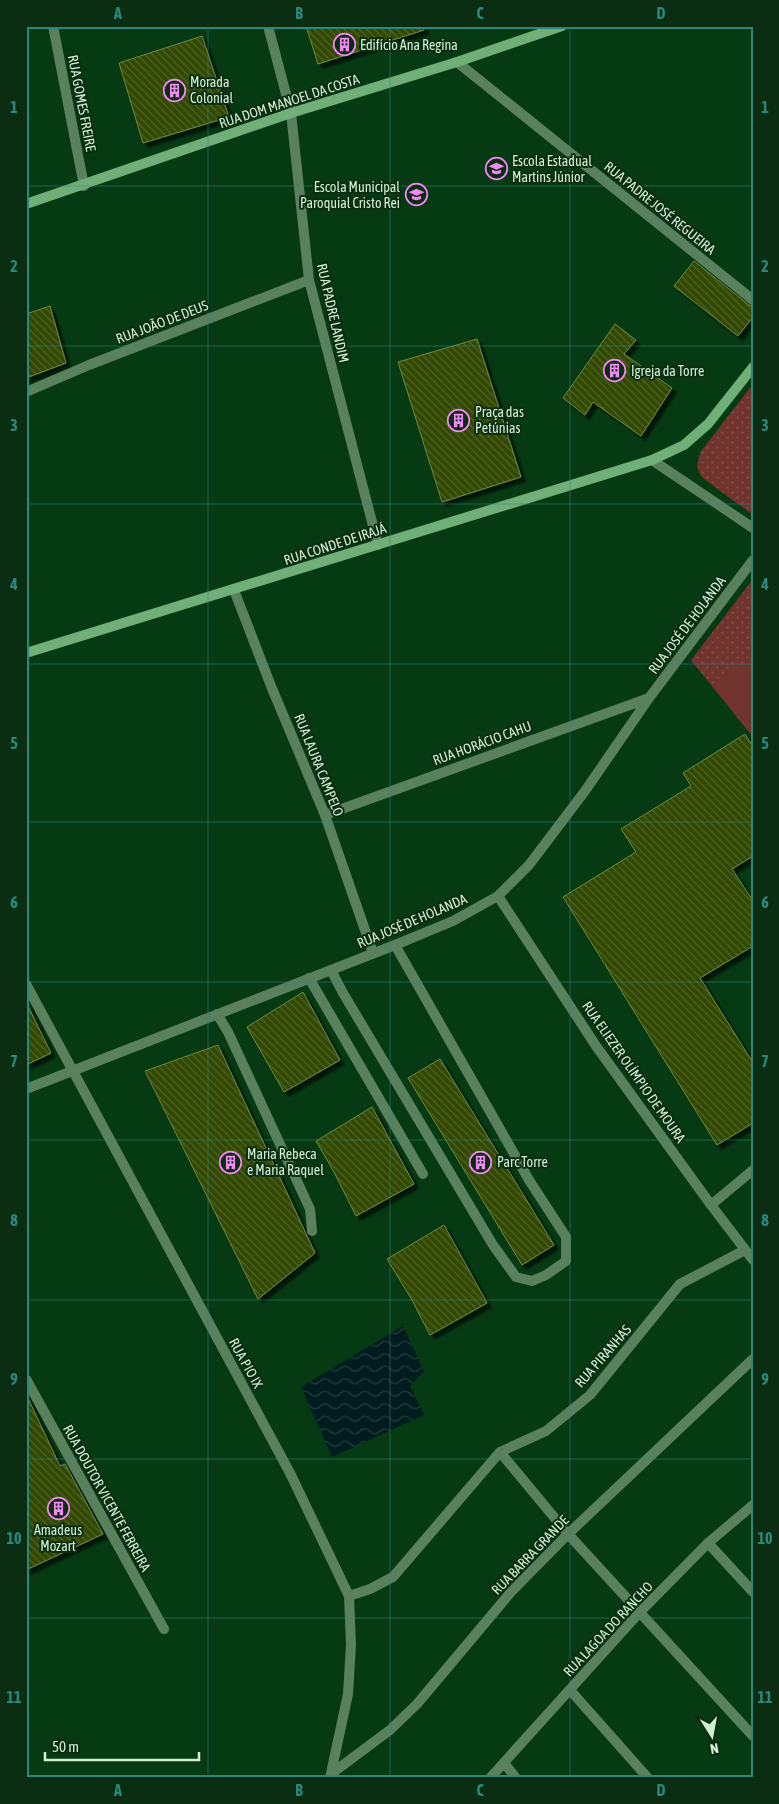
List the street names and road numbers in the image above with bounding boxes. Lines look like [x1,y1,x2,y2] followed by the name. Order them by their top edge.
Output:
[65,53,99,153] street label: RUA GOMES FREIRE
[217,71,361,131] street label: RUA DOM MANOEL DA COSTA
[601,158,719,258] street label: RUA PADRE JOSÉ REGUEIRA
[314,262,352,364] street label: RUA PADRE LANDIM
[114,297,210,347] street label: RUA JOÃO DE DEUS
[282,520,388,568] street label: RUA CONDE DE IRAJÁ
[645,573,729,677] street label: RUA JOSÉ DE HOLANDA
[291,711,347,819] street label: RUA LAURA CAMPELO
[431,718,533,768] street label: RUA HORÁCIO CAHU
[355,891,469,951] street label: RUA JOSÉ DE HOLANDA
[579,998,689,1146] street label: RUA ELIEZER OLÍMPIO DE MOURA
[572,1321,635,1390] street label: RUA PIRANHAS
[226,1335,267,1391] street label: RUA PIO IX
[60,1422,154,1574] street label: RUA DOUTOR VICENTE FERREIRA
[488,1512,572,1598] street label: RUA BARRA GRANDE
[560,1578,656,1680] street label: RUA LAGOA DO RANCHO

